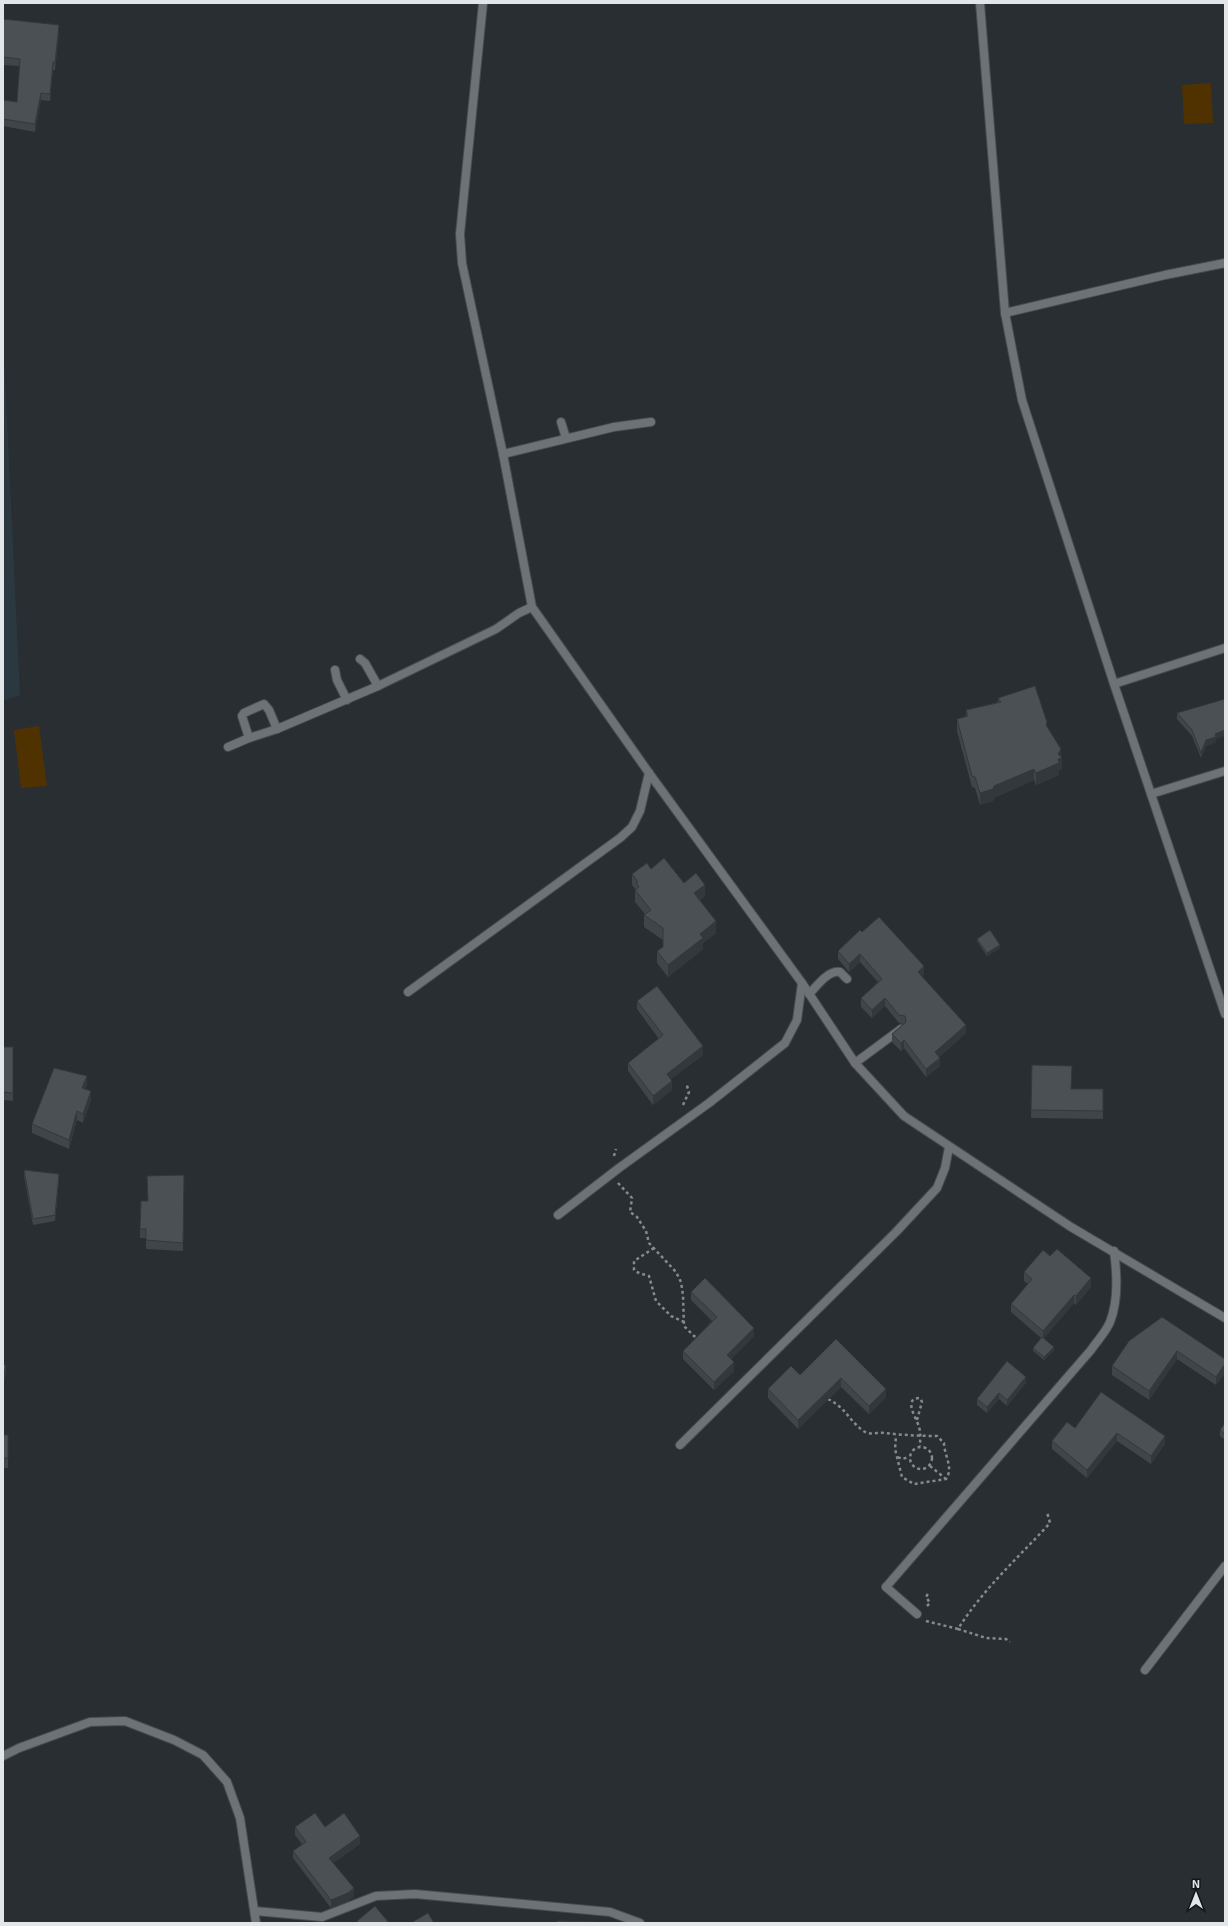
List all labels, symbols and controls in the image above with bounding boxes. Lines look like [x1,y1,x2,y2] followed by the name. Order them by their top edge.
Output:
[1176,1874,1216,1914] north arrow
[1192,1877,1200,1890] text: N

